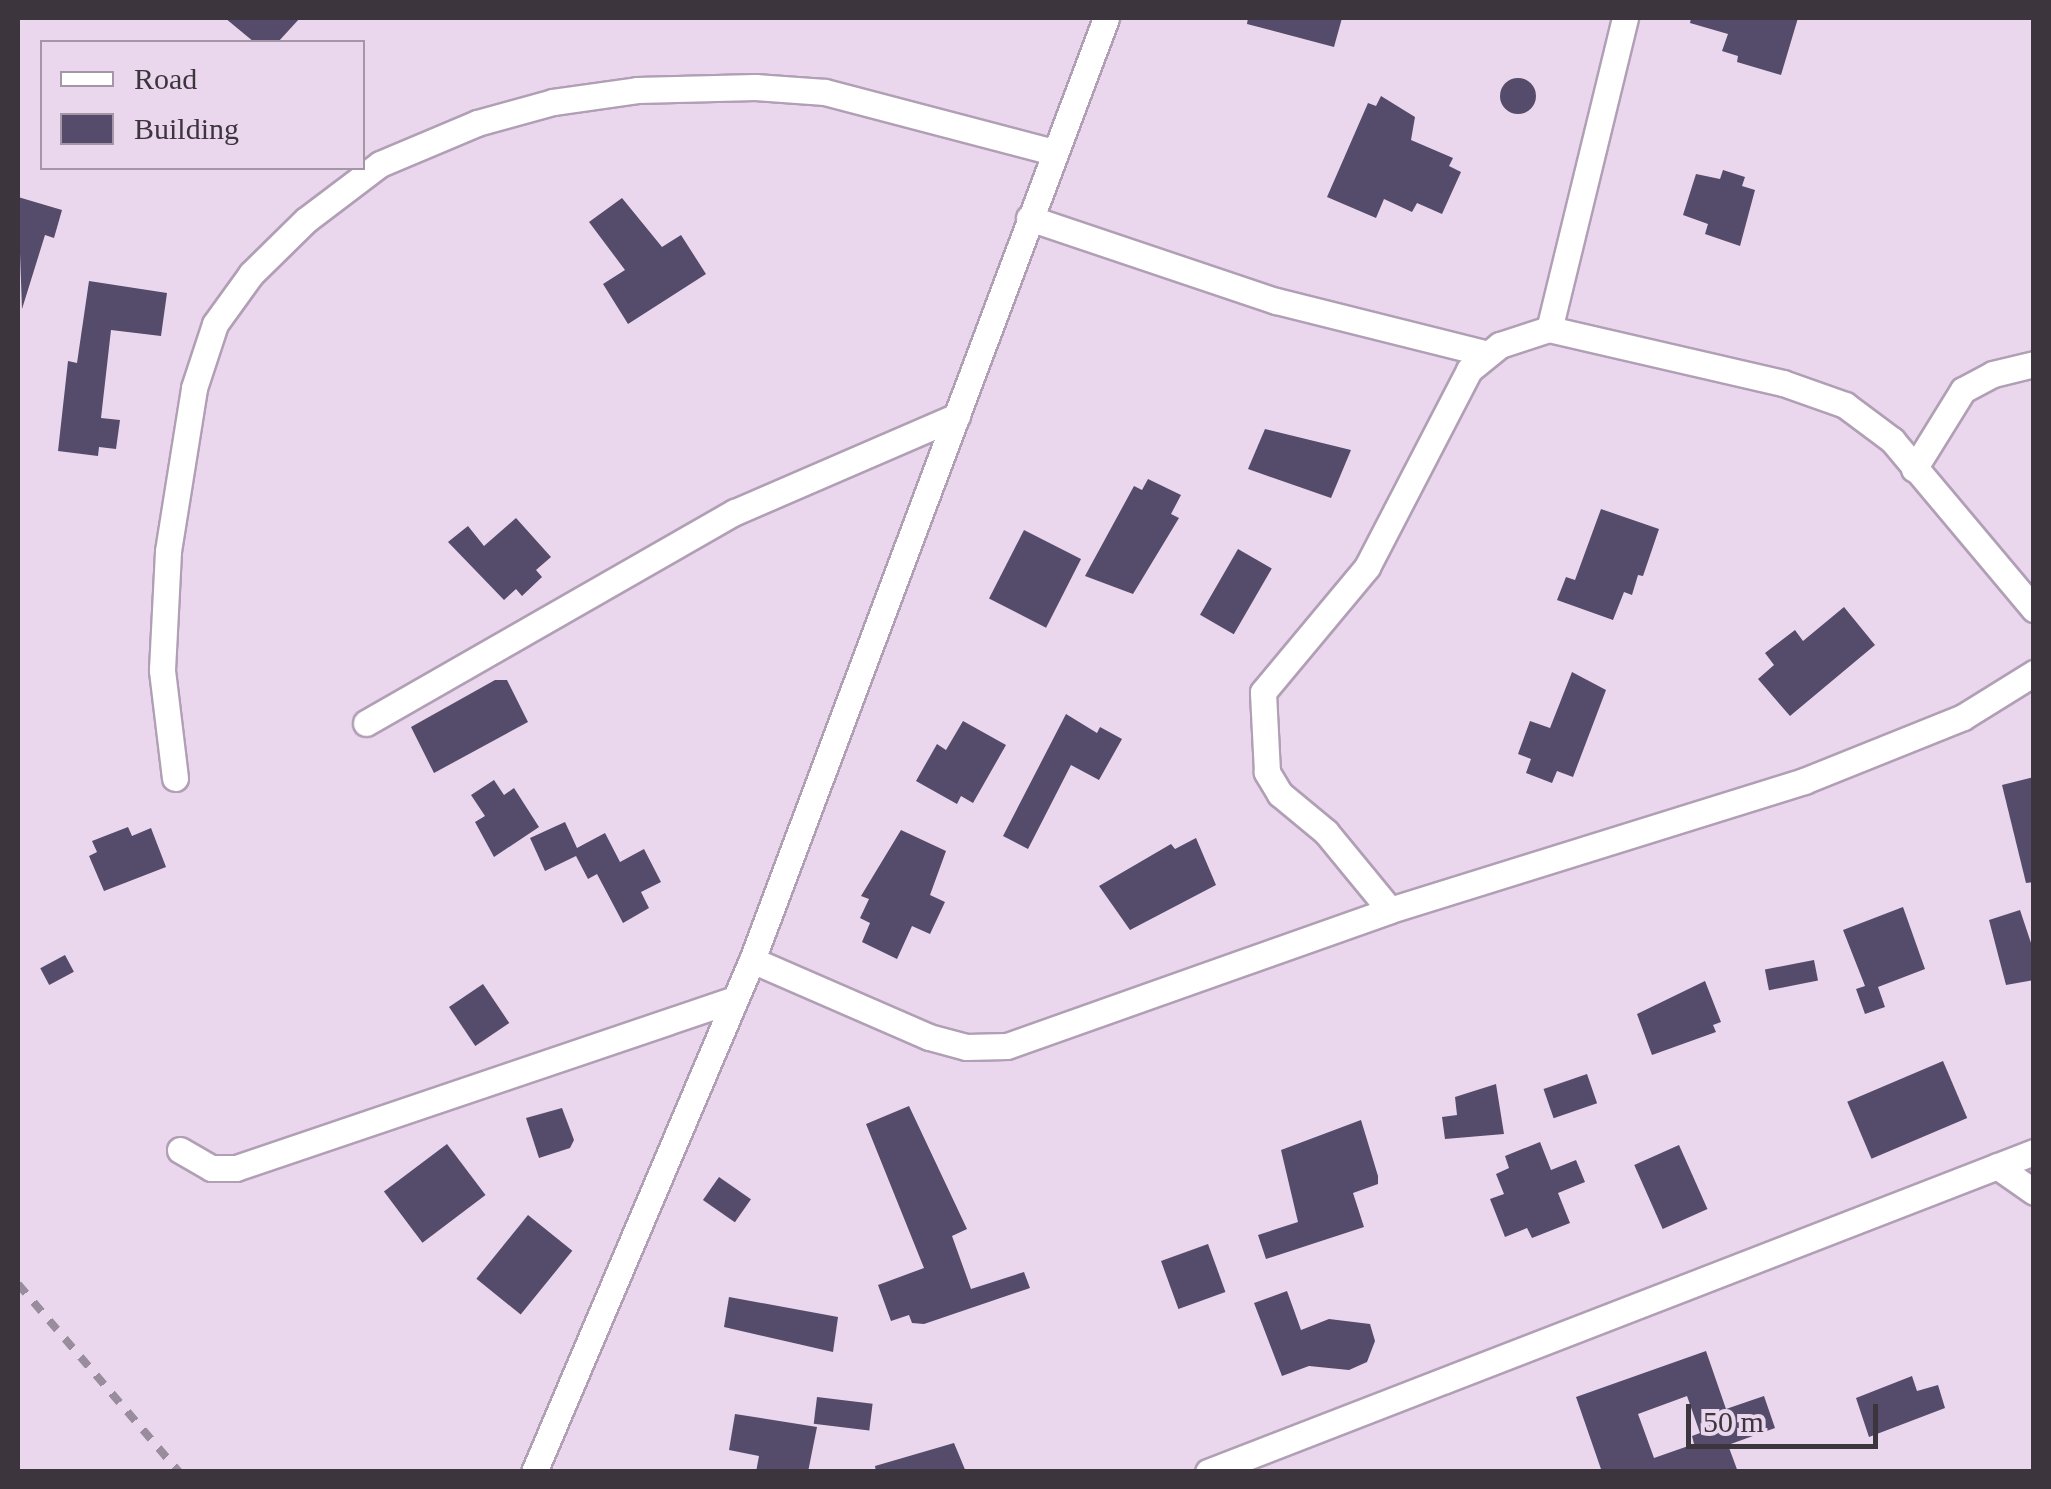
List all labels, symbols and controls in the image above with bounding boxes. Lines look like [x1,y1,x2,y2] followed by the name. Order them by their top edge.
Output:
[40,40,365,170] legend
[134,62,197,95] text: Road
[134,112,239,145] text: Building
[1691,1384,1884,1446] scale bar
[1703,1405,1764,1438] text: 50 m

